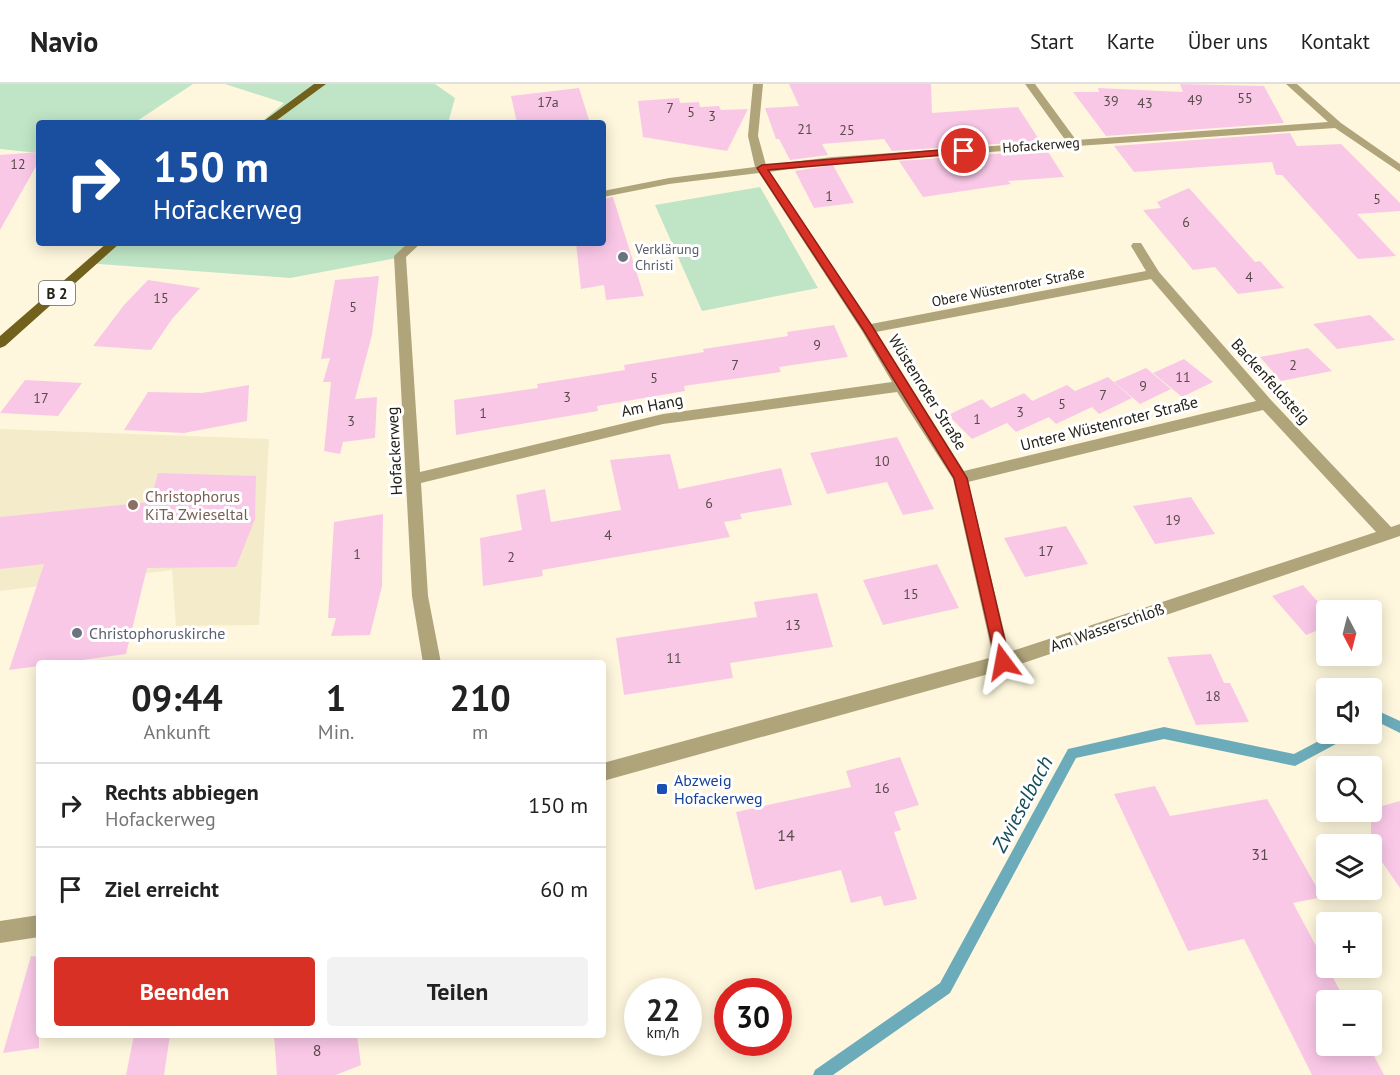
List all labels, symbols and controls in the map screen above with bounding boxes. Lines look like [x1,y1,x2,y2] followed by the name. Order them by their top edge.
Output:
[30,23,98,60] text: Navio
[1030,28,1074,55] text: Start
[1107,28,1155,55] text: Karte
[1188,28,1268,55] text: Über uns
[1301,28,1370,55] text: Kontakt
[1237,89,1253,107] house number: 55
[1187,91,1203,109] house number: 49
[1103,92,1119,110] house number: 39
[537,93,559,111] house number: 17a
[1137,94,1153,112] house number: 43
[666,99,674,117] house number: 7
[687,103,695,121] house number: 5
[708,107,716,125] house number: 3
[797,120,813,138] house number: 21
[839,121,855,139] house number: 25
[938,125,989,176] pin
[1002,133,1080,157] street label: Hofackerweg
[947,134,980,167] icon: arrive
[153,139,269,194] text: 150 m
[54,144,132,222] icon: right
[10,155,26,173] house number: 12
[825,187,833,205] house number: 1
[1373,190,1381,208] house number: 5
[153,192,302,226] text: Hofackerweg
[1182,213,1190,231] house number: 6
[634,240,699,274] place label: Verklärung Christi
[616,250,630,264] marker: Verklärung Christi
[930,263,1086,311] street label: Obere Wüstenroter Straße
[1245,268,1253,286] house number: 4
[39,281,75,305] road number: B 2
[153,289,169,307] house number: 15
[349,298,357,316] house number: 5
[884,331,972,453] street label: Wüstenroter Straße
[1227,334,1315,428] street label: Backenfeldsteig
[813,336,821,354] house number: 9
[731,356,739,374] house number: 7
[1289,356,1297,374] house number: 2
[1175,368,1191,386] house number: 11
[650,369,658,387] house number: 5
[1139,377,1147,395] house number: 9
[1099,386,1107,404] house number: 7
[563,388,571,406] house number: 3
[33,389,49,407] house number: 17
[619,389,685,421] street label: Am Hang
[1018,391,1200,455] street label: Untere Wüstenroter Straße
[1058,395,1066,413] house number: 5
[1016,403,1024,421] house number: 3
[479,404,487,422] house number: 1
[382,406,406,496] street label: Hofackerweg
[973,410,981,428] house number: 1
[347,412,355,430] house number: 3
[874,452,890,470] house number: 10
[145,486,248,524] place label: Christophorus KiTa Zwieseltal
[705,494,713,512] house number: 6
[126,498,140,512] marker: Christophorus KiTa Zwieseltal
[1165,511,1181,529] house number: 19
[604,526,612,544] house number: 4
[1038,542,1054,560] house number: 17
[353,545,361,563] house number: 1
[507,548,515,566] house number: 2
[903,585,919,603] house number: 15
[1047,598,1167,656] street label: Am Wasserschloß
[1316,600,1382,666] north arrow
[1316,600,1382,1056] map controls
[785,616,801,634] house number: 13
[89,623,225,643] place label: Christophoruskirche
[70,626,84,640] marker: Christophoruskirche
[971,630,1035,694] position arrow
[666,649,682,667] house number: 11
[131,674,223,721] text: 09:44
[326,674,346,721] text: 1
[450,674,511,721] text: 210
[1316,678,1382,744] button: sound
[1205,687,1221,705] house number: 18
[144,719,210,745] text: Ankunft
[318,719,354,745] text: Min.
[472,719,488,745] text: m
[985,751,1059,858] water label: Zwieselbach
[1316,756,1382,822] button: search
[674,770,763,808] place label: Abzweig Hofackerweg
[105,778,259,806] text: Rechts abbiegen
[874,779,890,797] house number: 16
[655,782,669,796] marker: Abzweig Hofackerweg
[54,789,87,822] icon: right
[528,791,588,819] text: 150 m
[105,806,216,832] text: Hofackerweg
[777,825,795,845] house number: 14
[1316,834,1382,900] button: layers
[1251,844,1269,864] house number: 31
[54,873,87,906] icon: arrive
[105,875,219,903] text: Ziel erreicht
[540,875,588,903] text: 60 m
[1316,912,1382,978] button: +
[54,957,315,1026] button: Beenden
[327,957,588,1026] button: Teilen
[714,978,792,1056] speed limit sign: 30
[646,990,680,1029] text: 22
[1316,990,1382,1056] button: −
[647,1023,679,1042] text: km/h
[313,1040,321,1060] house number: 8

